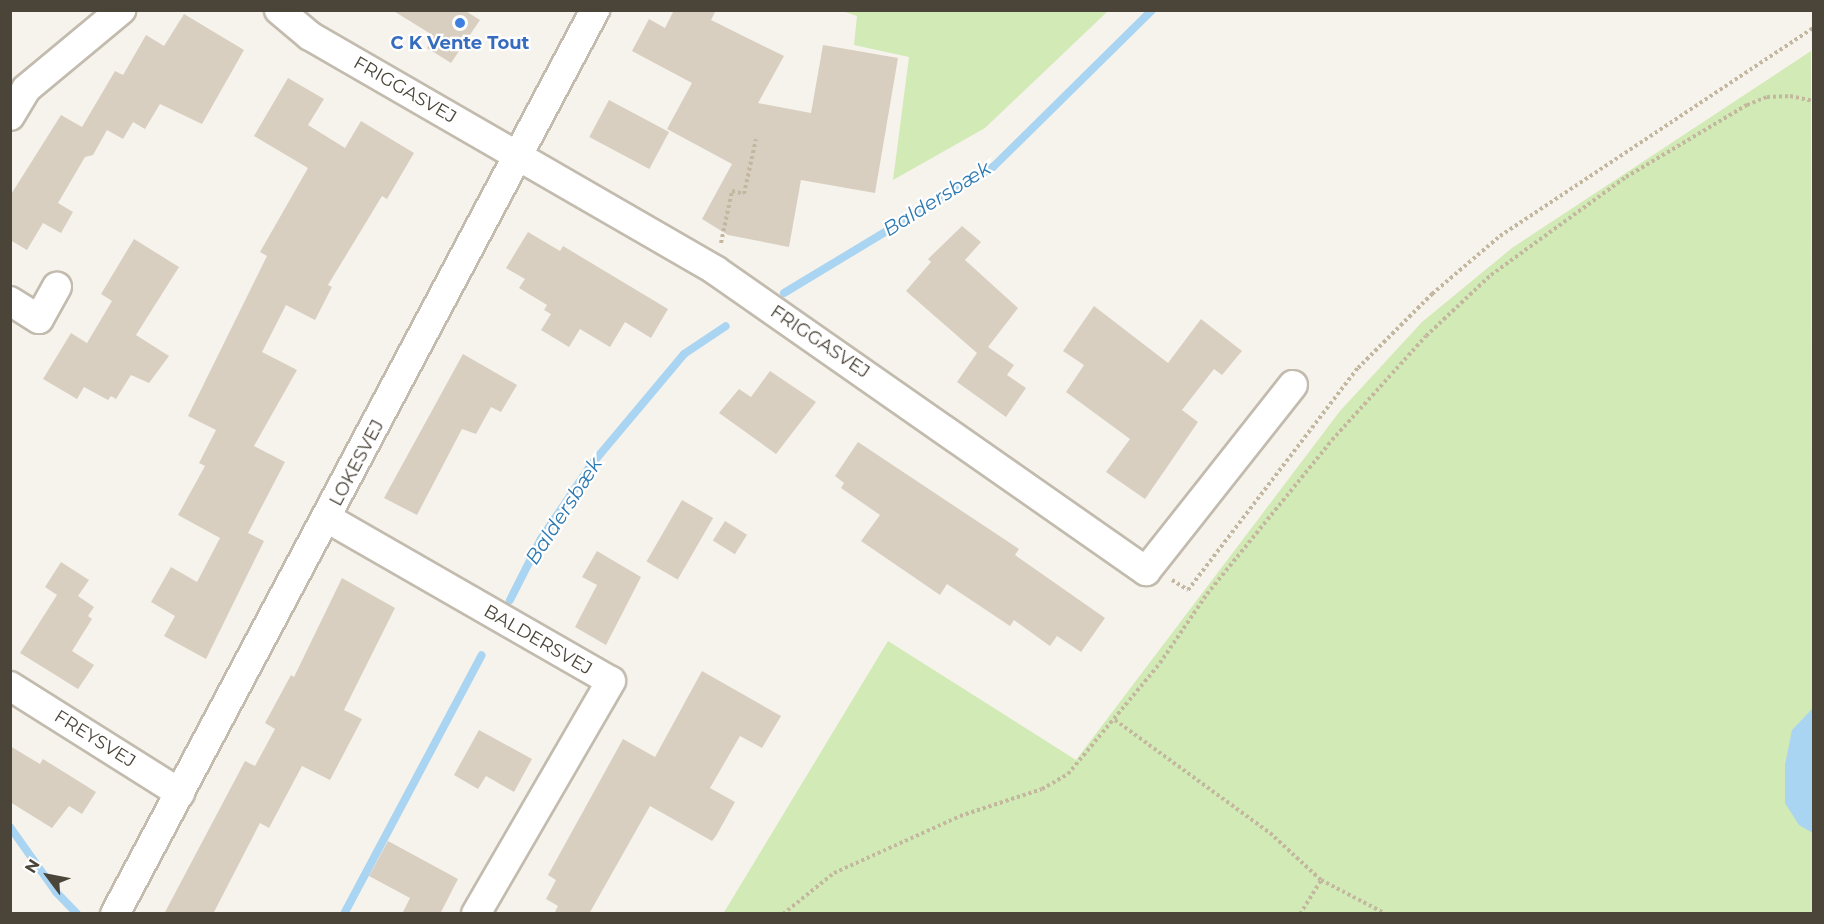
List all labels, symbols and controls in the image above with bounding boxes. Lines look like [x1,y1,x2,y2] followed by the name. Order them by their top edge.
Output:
[453,16,467,30] marker: C K Vente Tout
[391,32,529,54] place label: C K Vente Tout
[350,52,460,128] street label: FRIGGASVEJ
[879,156,995,242] water label: Baldersbæk
[766,301,874,383] street label: FRIGGASVEJ
[325,416,389,510] street label: LOKESVEJ
[521,453,607,569] water label: Baldersbæk
[480,600,596,680] street label: BALDERSVEJ
[50,705,140,773] street label: FREYSVEJ
[18,846,78,906] north arrow
[21,856,44,877] text: N

